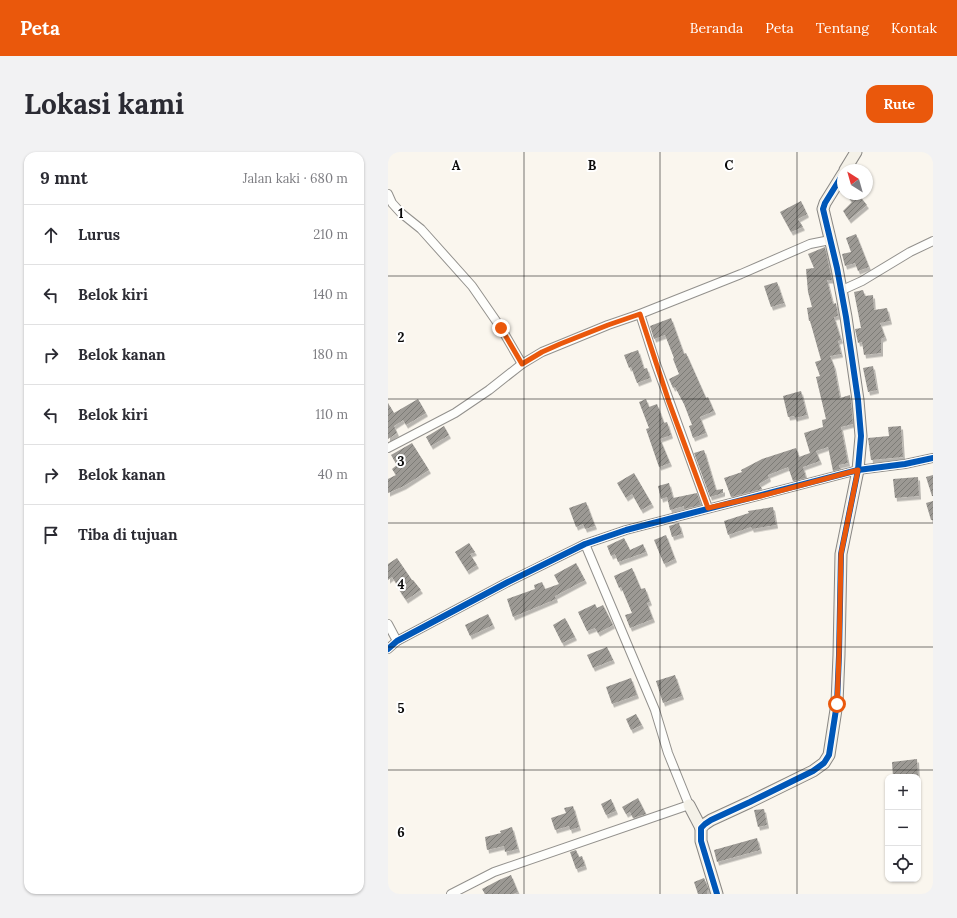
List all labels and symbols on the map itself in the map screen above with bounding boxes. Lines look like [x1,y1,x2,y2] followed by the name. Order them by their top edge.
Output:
[452,157,461,174] text: A
[588,157,597,174] text: B
[725,157,734,174] text: C
[837,164,873,200] north arrow
[398,205,404,222] text: 1
[492,319,510,337] route end
[398,329,405,346] text: 2
[397,453,405,470] text: 3
[397,576,405,593] text: 4
[828,695,846,713] route start
[397,700,405,717] text: 5
[397,824,405,841] text: 6

